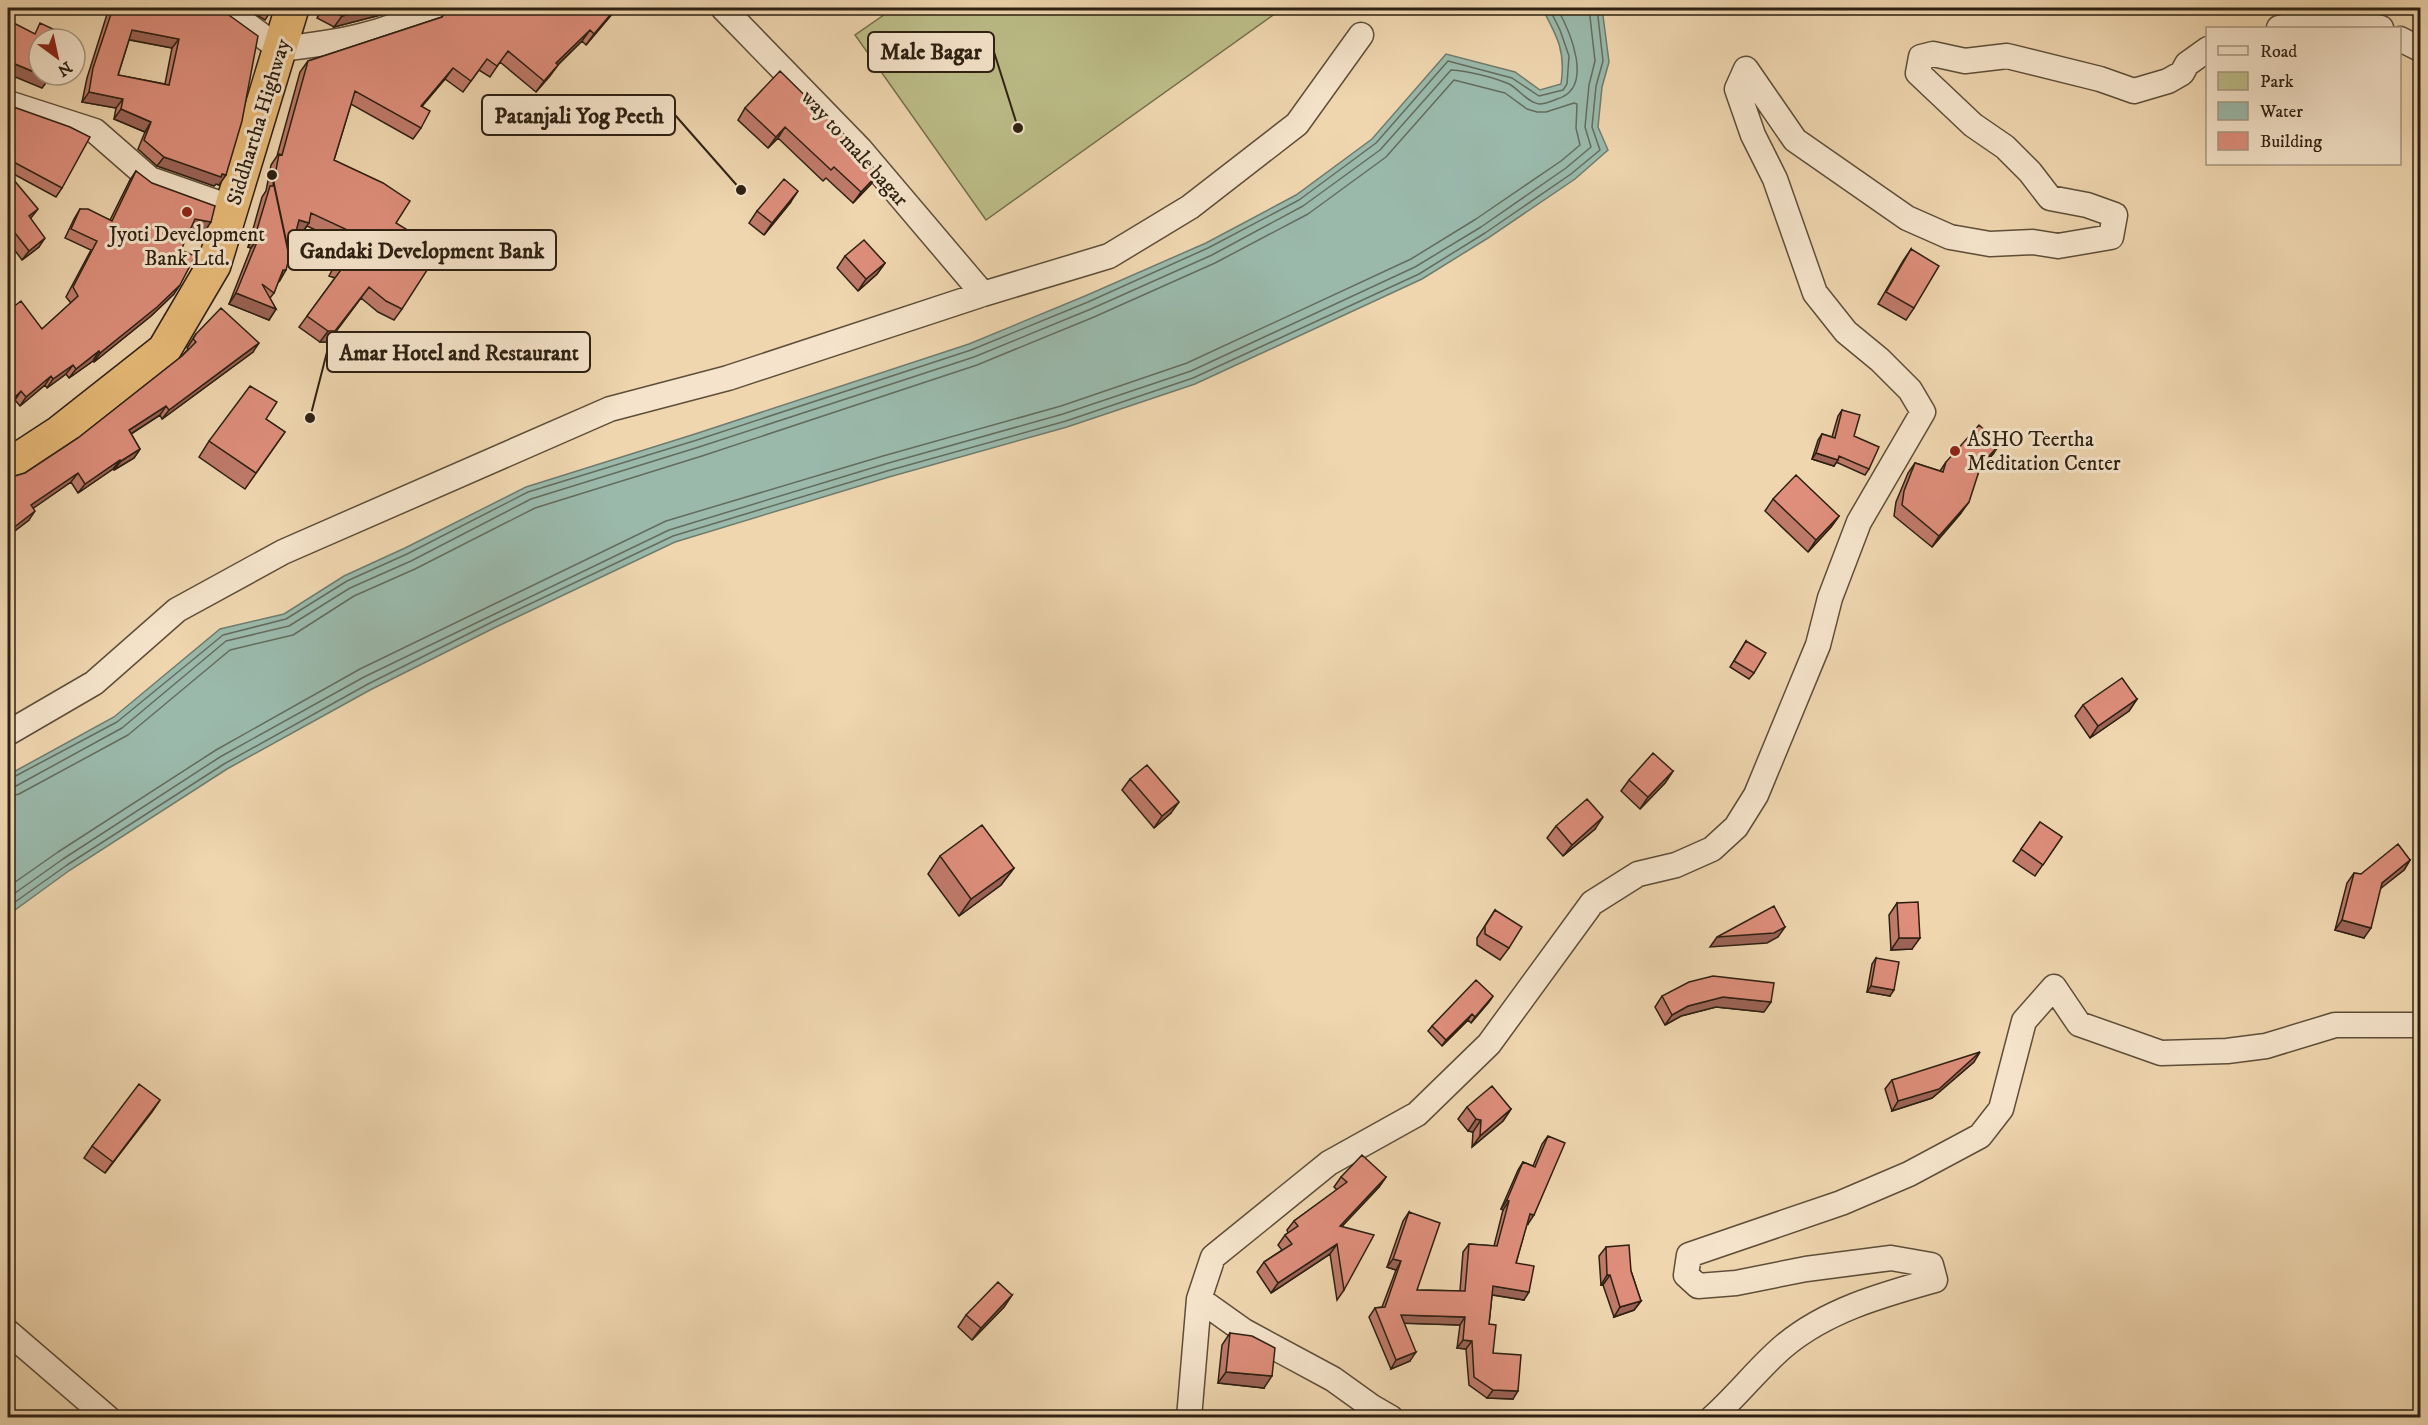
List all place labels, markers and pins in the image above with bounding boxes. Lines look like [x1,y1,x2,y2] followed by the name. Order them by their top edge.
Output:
[868,32,994,72] callout: Male Bagar
[482,95,675,135] callout: Patanjali Yog Peeth
[180,205,194,219] marker: Jyoti Development Bank Ltd.
[107,222,265,272] place label: Jyoti Development Bank Ltd.
[288,230,556,270] callout: Gandaki Development Bank
[327,332,590,372] callout: Amar Hotel and Restaurant
[1967,427,2121,477] place label: ASHO Teertha Meditation Center
[1948,444,1962,458] marker: ASHO Teertha Meditation Center

